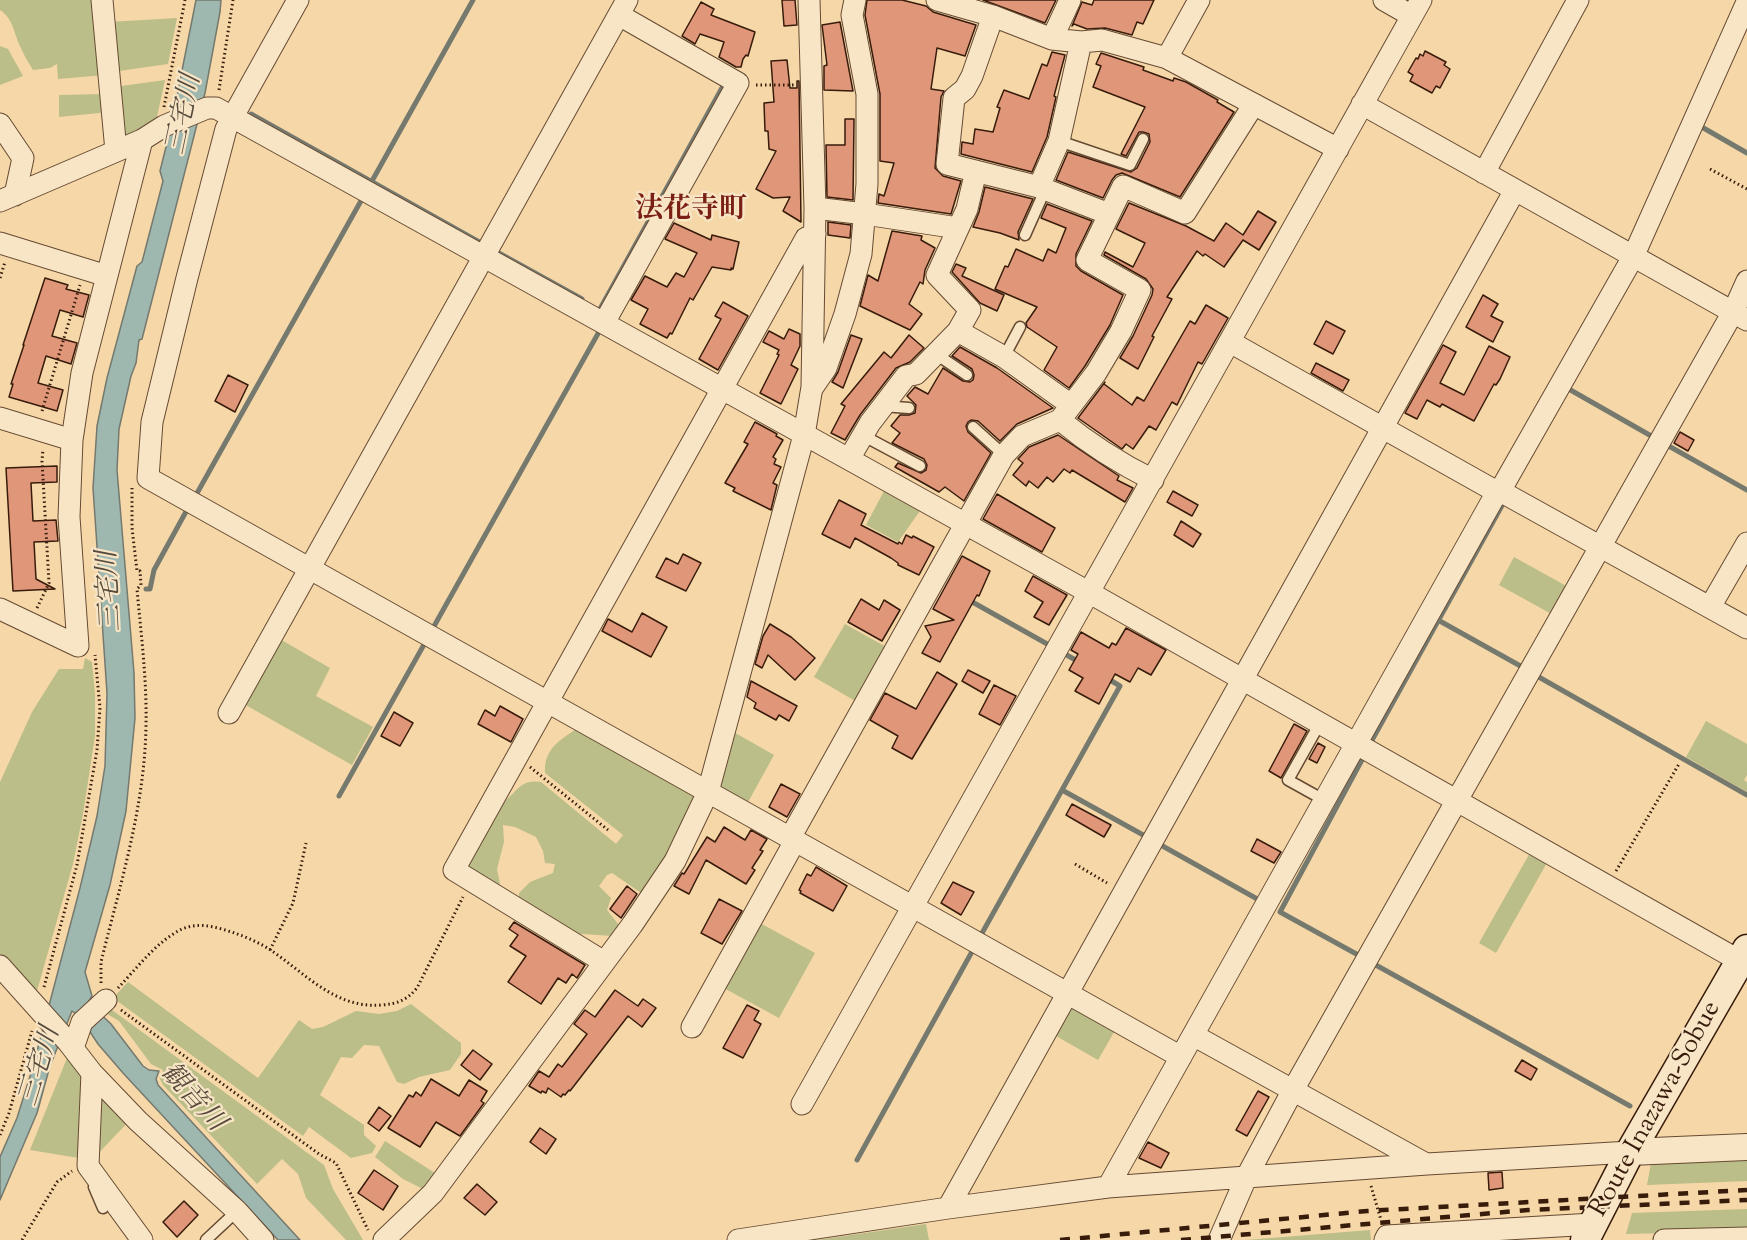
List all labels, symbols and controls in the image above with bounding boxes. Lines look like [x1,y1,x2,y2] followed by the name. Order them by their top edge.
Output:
[162,72,210,158] water label: 三宅川
[635,195,747,229] district label: 法花寺町
[94,550,130,632] water label: 三宅川
[1585,997,1729,1223] street label: Route Inazawa-Sobue
[15,1024,69,1110] water label: 三宅川
[152,1058,230,1140] water label: 観音川

